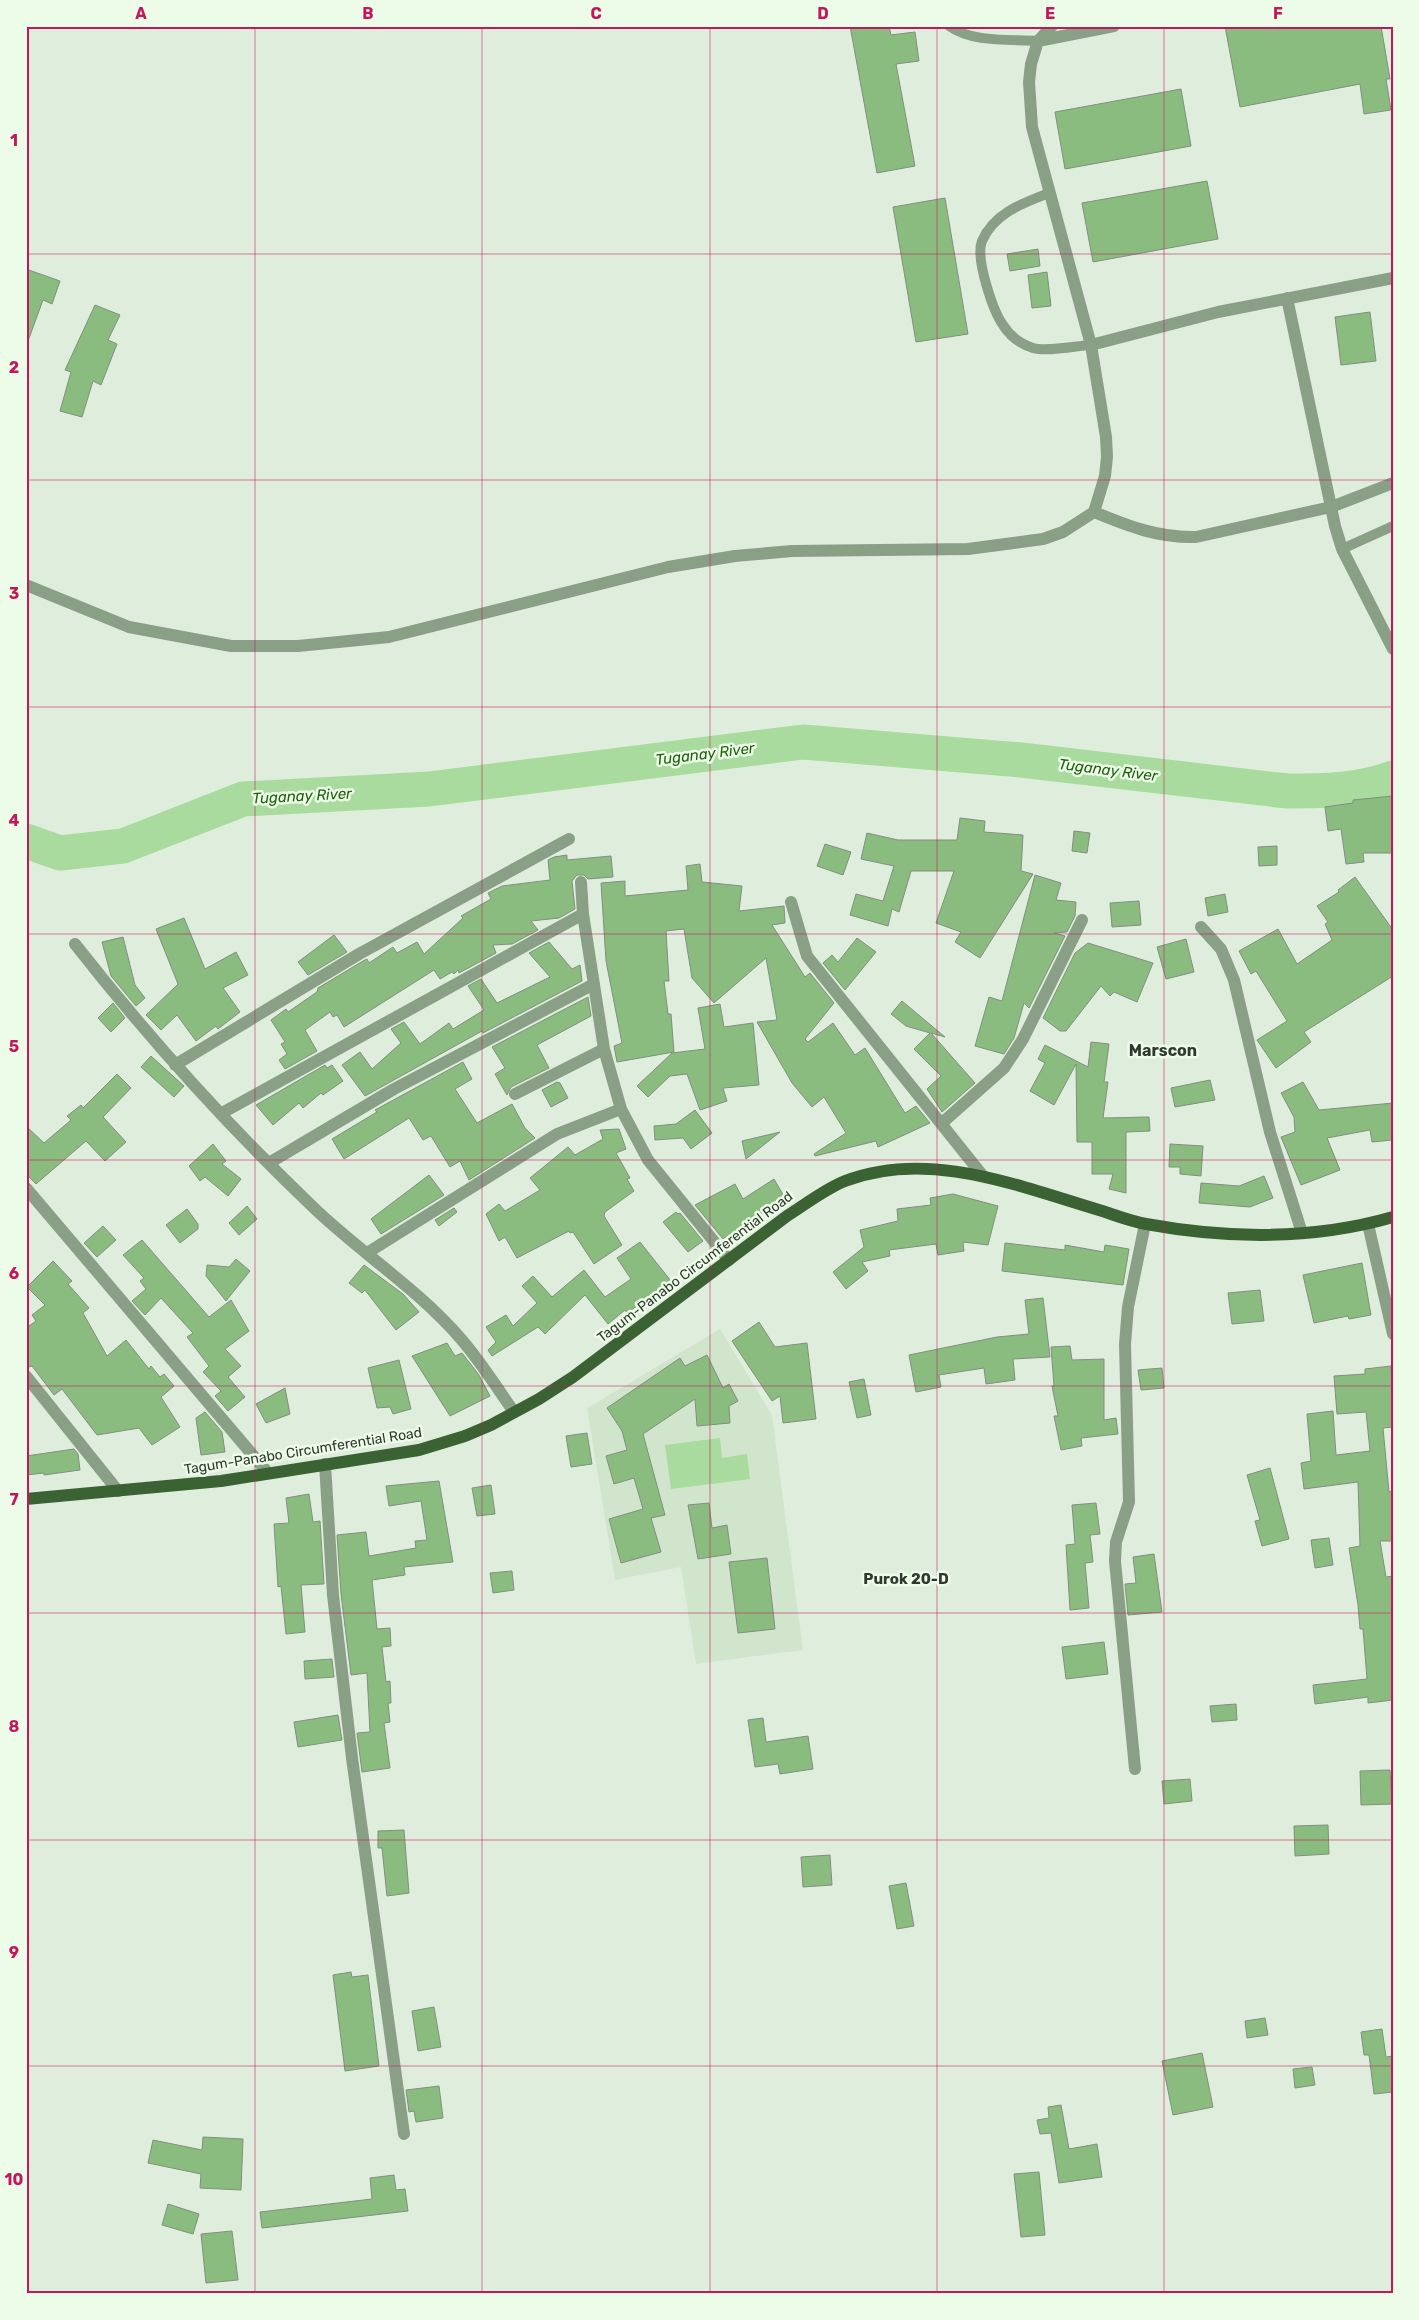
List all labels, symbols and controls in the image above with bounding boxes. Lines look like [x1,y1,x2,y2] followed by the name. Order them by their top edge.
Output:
[135,4,147,23] text: A
[362,4,374,23] text: B
[590,4,602,23] text: C
[817,4,829,23] text: D
[1045,4,1055,23] text: E
[1273,4,1283,23] text: F
[10,131,18,150] text: 1
[9,358,19,377] text: 2
[9,584,19,603] text: 3
[654,739,757,769] water label: Tuganay River
[1057,755,1160,785] water label: Tuganay River
[252,784,353,808] water label: Tuganay River
[9,811,20,830] text: 4
[9,1037,19,1056] text: 5
[1129,1041,1197,1060] district label: Marscon
[594,1188,796,1346] street label: Tagum-Panabo Circumferential Road
[9,1264,19,1283] text: 6
[183,1424,423,1478] street label: Tagum-Panabo Circumferential Road
[9,1490,19,1509] text: 7
[863,1570,949,1588] district label: Purok 20-D
[9,1717,20,1736] text: 8
[9,1943,19,1962] text: 9
[5,2170,24,2189] text: 10

